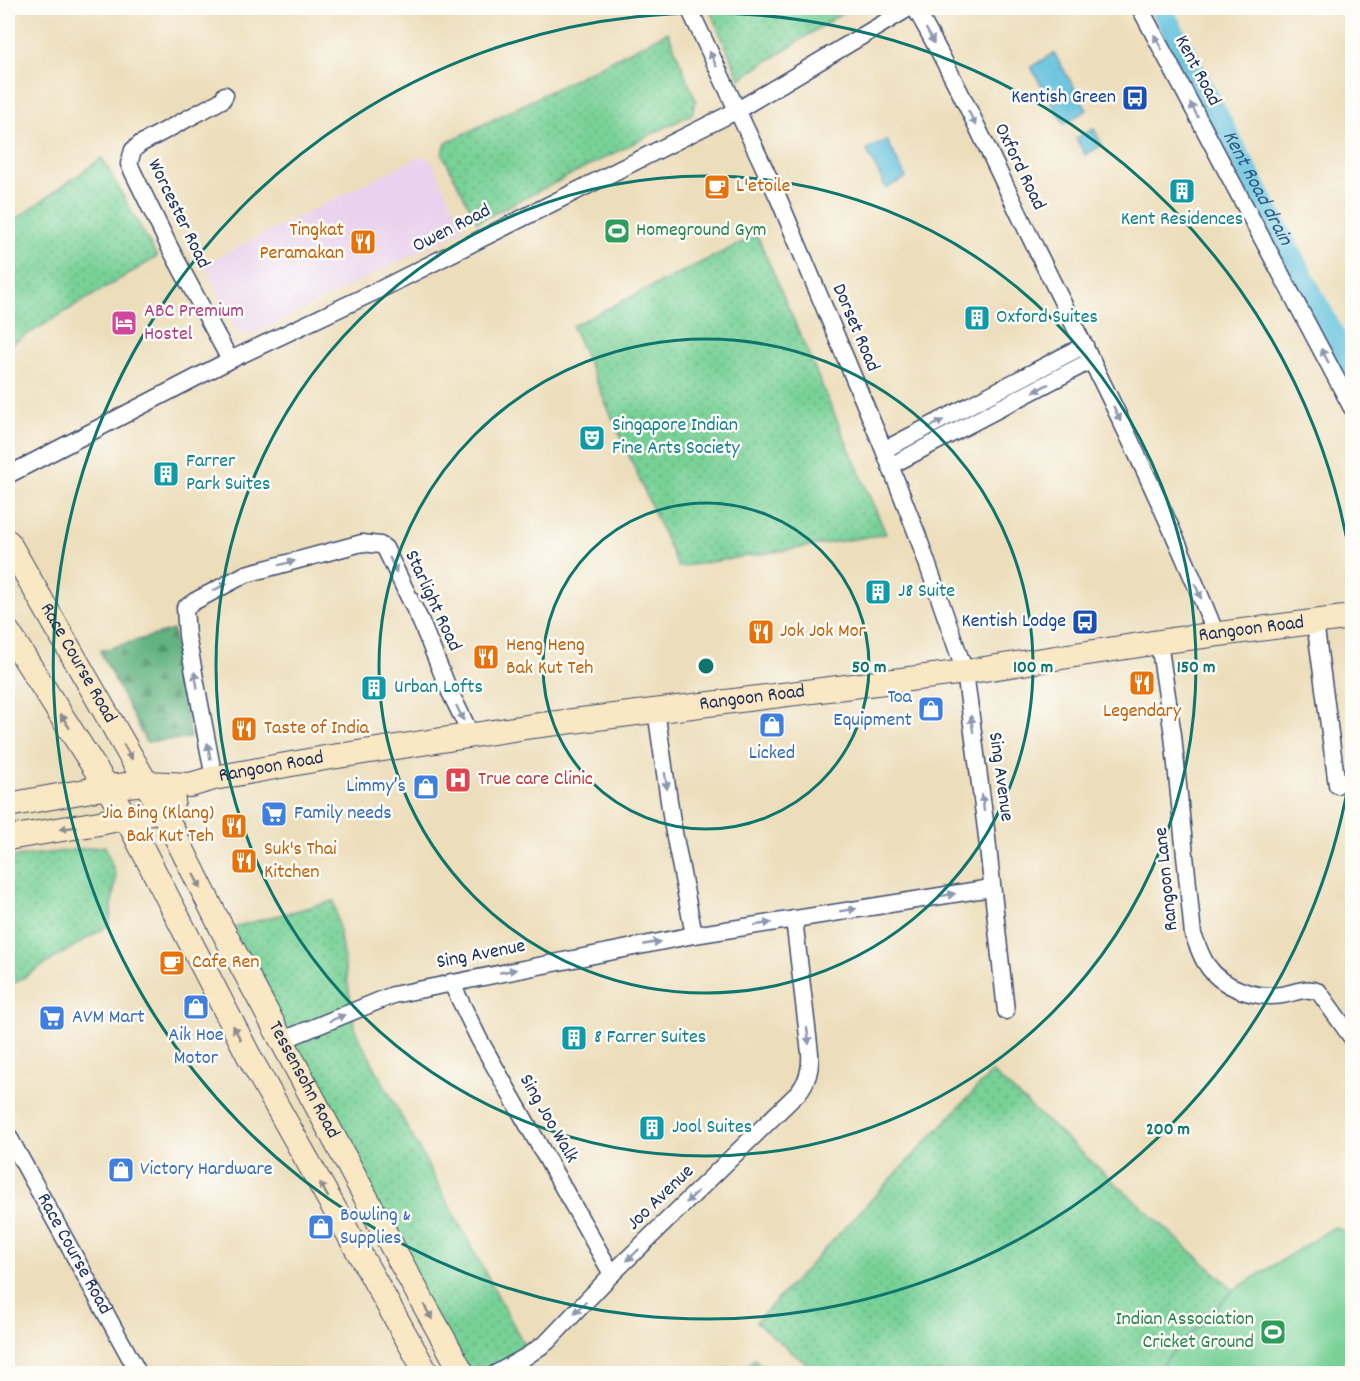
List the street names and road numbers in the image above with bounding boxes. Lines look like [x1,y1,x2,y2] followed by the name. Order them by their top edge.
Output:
[1167,31,1227,111] street label: Kent Road
[986,119,1052,215] street label: Oxford Road
[139,155,217,273] street label: Worcester Road
[408,197,496,261] street label: Owen Road
[824,280,886,376] street label: Dorset Road
[396,546,468,656] street label: Starlight Road
[32,598,123,729] street label: Race Course Road
[1197,609,1306,650] street label: Rangoon Road
[698,678,807,719] street label: Rangoon Road
[980,731,1020,824] street label: Sing Avenue
[216,744,326,791] street label: Rangoon Road
[1148,825,1186,932] street label: Rangoon Lane
[434,933,528,977] street label: Sing Avenue
[260,1017,346,1144] street label: Tessensohn Road
[511,1069,585,1169] street label: Sing Joo Walk
[621,1158,701,1237] street label: Joo Avenue
[29,1188,118,1320] street label: Race Course Road

